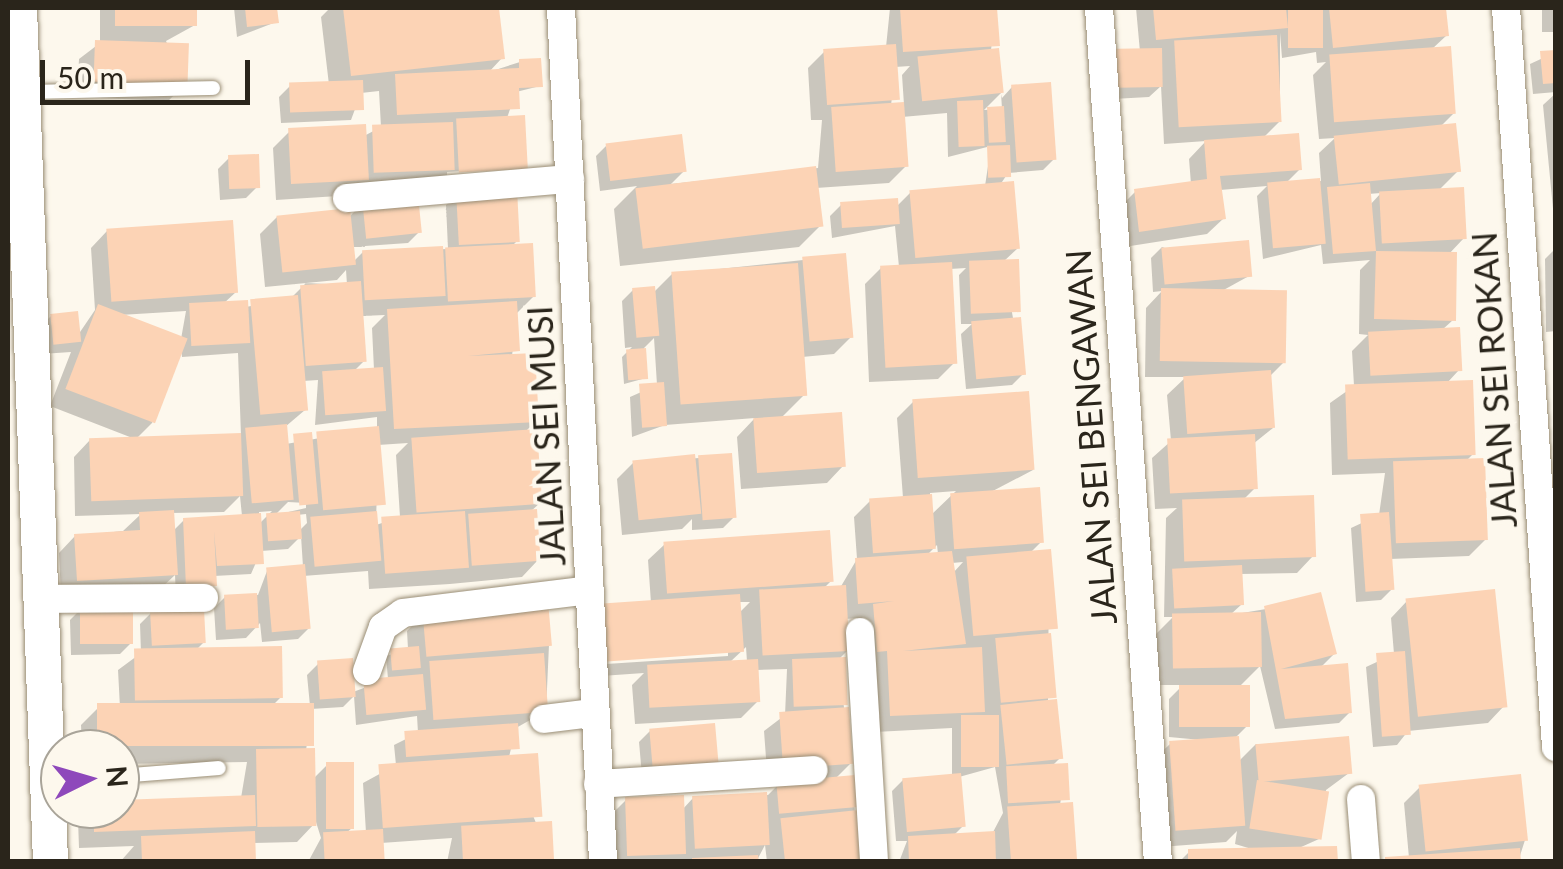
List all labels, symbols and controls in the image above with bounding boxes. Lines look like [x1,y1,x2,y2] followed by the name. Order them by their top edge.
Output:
[45,40,255,102] scale bar
[57,59,124,95] text: 50 m
[1462,231,1524,529] street label: JALAN SEI ROKAN
[1056,248,1124,626] street label: JALAN SEI BENGAWAN
[517,305,573,567] street label: JALAN SEI MUSI
[40,729,140,829] north arrow
[100,764,136,789] text: N

